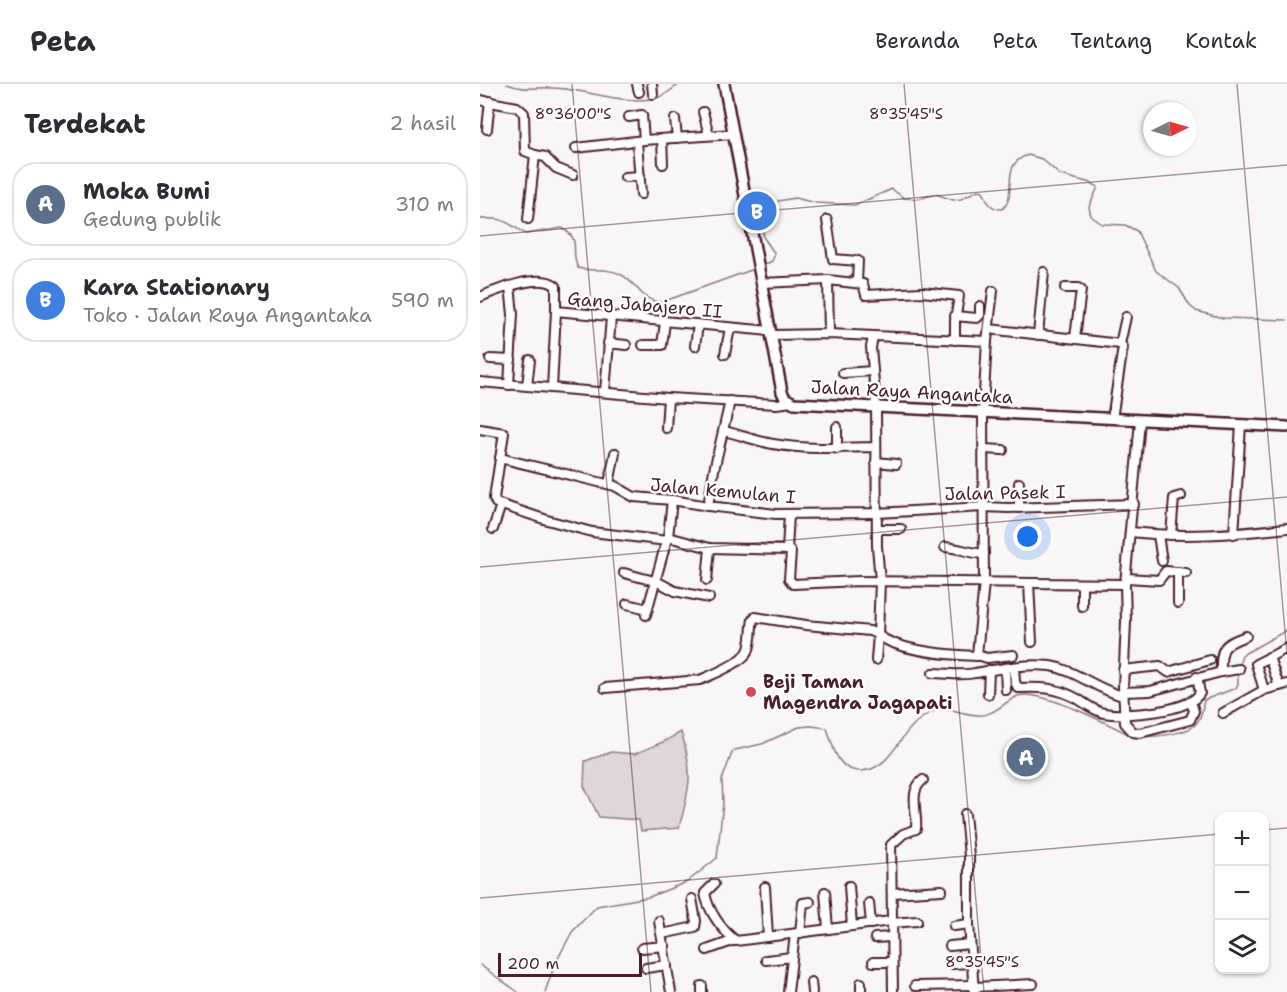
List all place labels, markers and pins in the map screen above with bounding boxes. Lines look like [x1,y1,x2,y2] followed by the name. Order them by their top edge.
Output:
[738,188,776,234] pin: B
[763,670,953,715] place label: Beji Taman Magendra Jagapati
[744,685,758,699] marker: Beji Taman Magendra Jagapati
[1006,734,1046,780] pin: A

